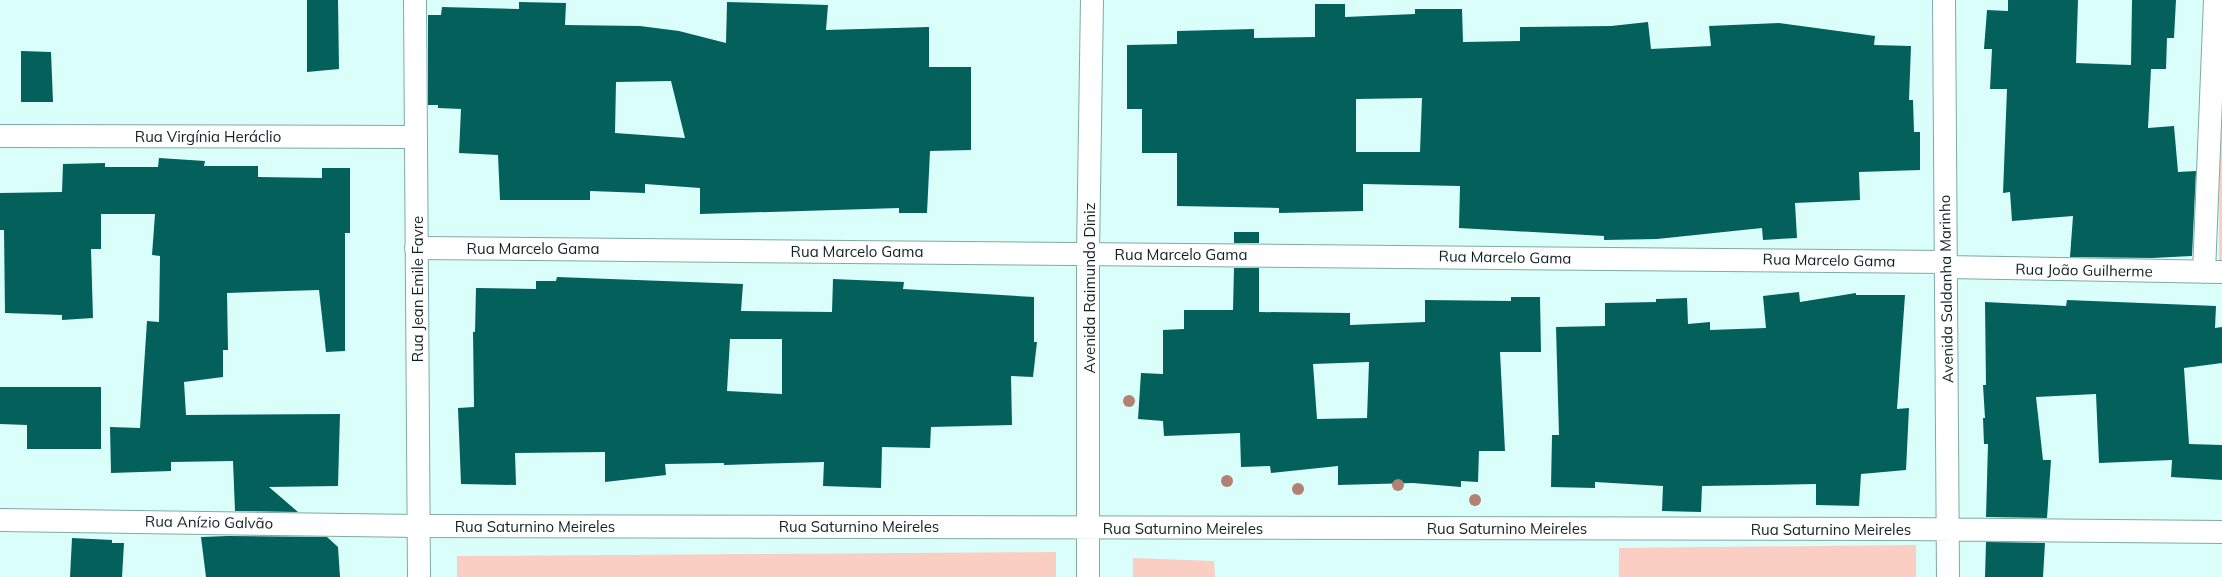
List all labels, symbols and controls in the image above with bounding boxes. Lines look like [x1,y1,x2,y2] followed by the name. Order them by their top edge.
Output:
[135,127,281,146] street label: Rua Virgínia Heráclio
[1935,195,1957,383] street label: Avenida Saldanha Marinho
[1080,202,1099,373] street label: Avenida Raimundo Diniz
[408,216,427,362] street label: Rua Jean Emile Favre
[467,239,599,258] street label: Rua Marcelo Gama
[791,242,923,261] street label: Rua Marcelo Gama
[1115,245,1247,264] street label: Rua Marcelo Gama
[1438,246,1572,268] street label: Rua Marcelo Gama
[1762,249,1896,271] street label: Rua Marcelo Gama
[2015,259,2153,281] street label: Rua João Guilherme
[145,511,273,533] street label: Rua Anízio Galvão
[455,517,615,536] street label: Rua Saturnino Meireles
[779,517,939,536] street label: Rua Saturnino Meireles
[1103,519,1263,538] street label: Rua Saturnino Meireles
[1427,519,1587,538] street label: Rua Saturnino Meireles
[1751,520,1911,539] street label: Rua Saturnino Meireles

